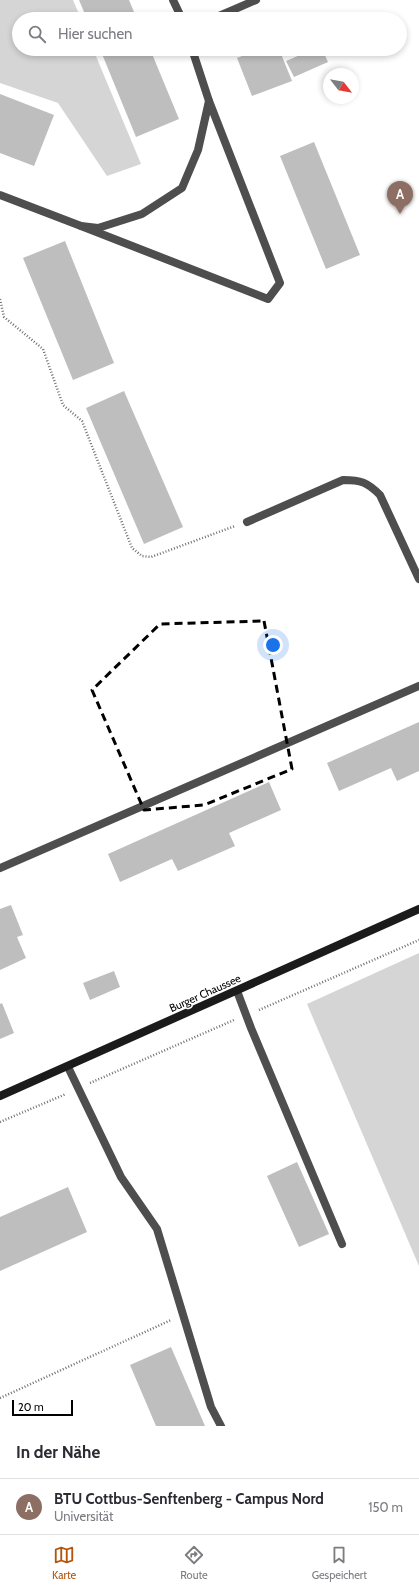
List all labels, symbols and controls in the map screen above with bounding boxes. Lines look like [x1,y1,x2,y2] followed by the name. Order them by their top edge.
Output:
[12,12,407,56] search box
[26,23,48,45] icon: search
[58,25,133,43] text: Hier suchen
[323,68,359,104] north arrow
[387,181,413,214] pin: A
[263,635,283,655] your location
[167,971,243,1015] street label: Burger Chaussee
[12,1398,73,1417] scale bar
[18,1400,44,1414] text: 20 m
[16,1442,100,1462] text: In der Nähe
[54,1490,324,1508] text: BTU Cottbus-Senftenberg - Campus Nord
[25,1499,33,1515] text: A
[368,1499,403,1515] text: 150 m
[54,1508,113,1524] text: Universität
[52,1544,76,1582] tab: Karte
[180,1544,208,1582] tab: Route
[312,1544,367,1582] tab: Gespeichert

